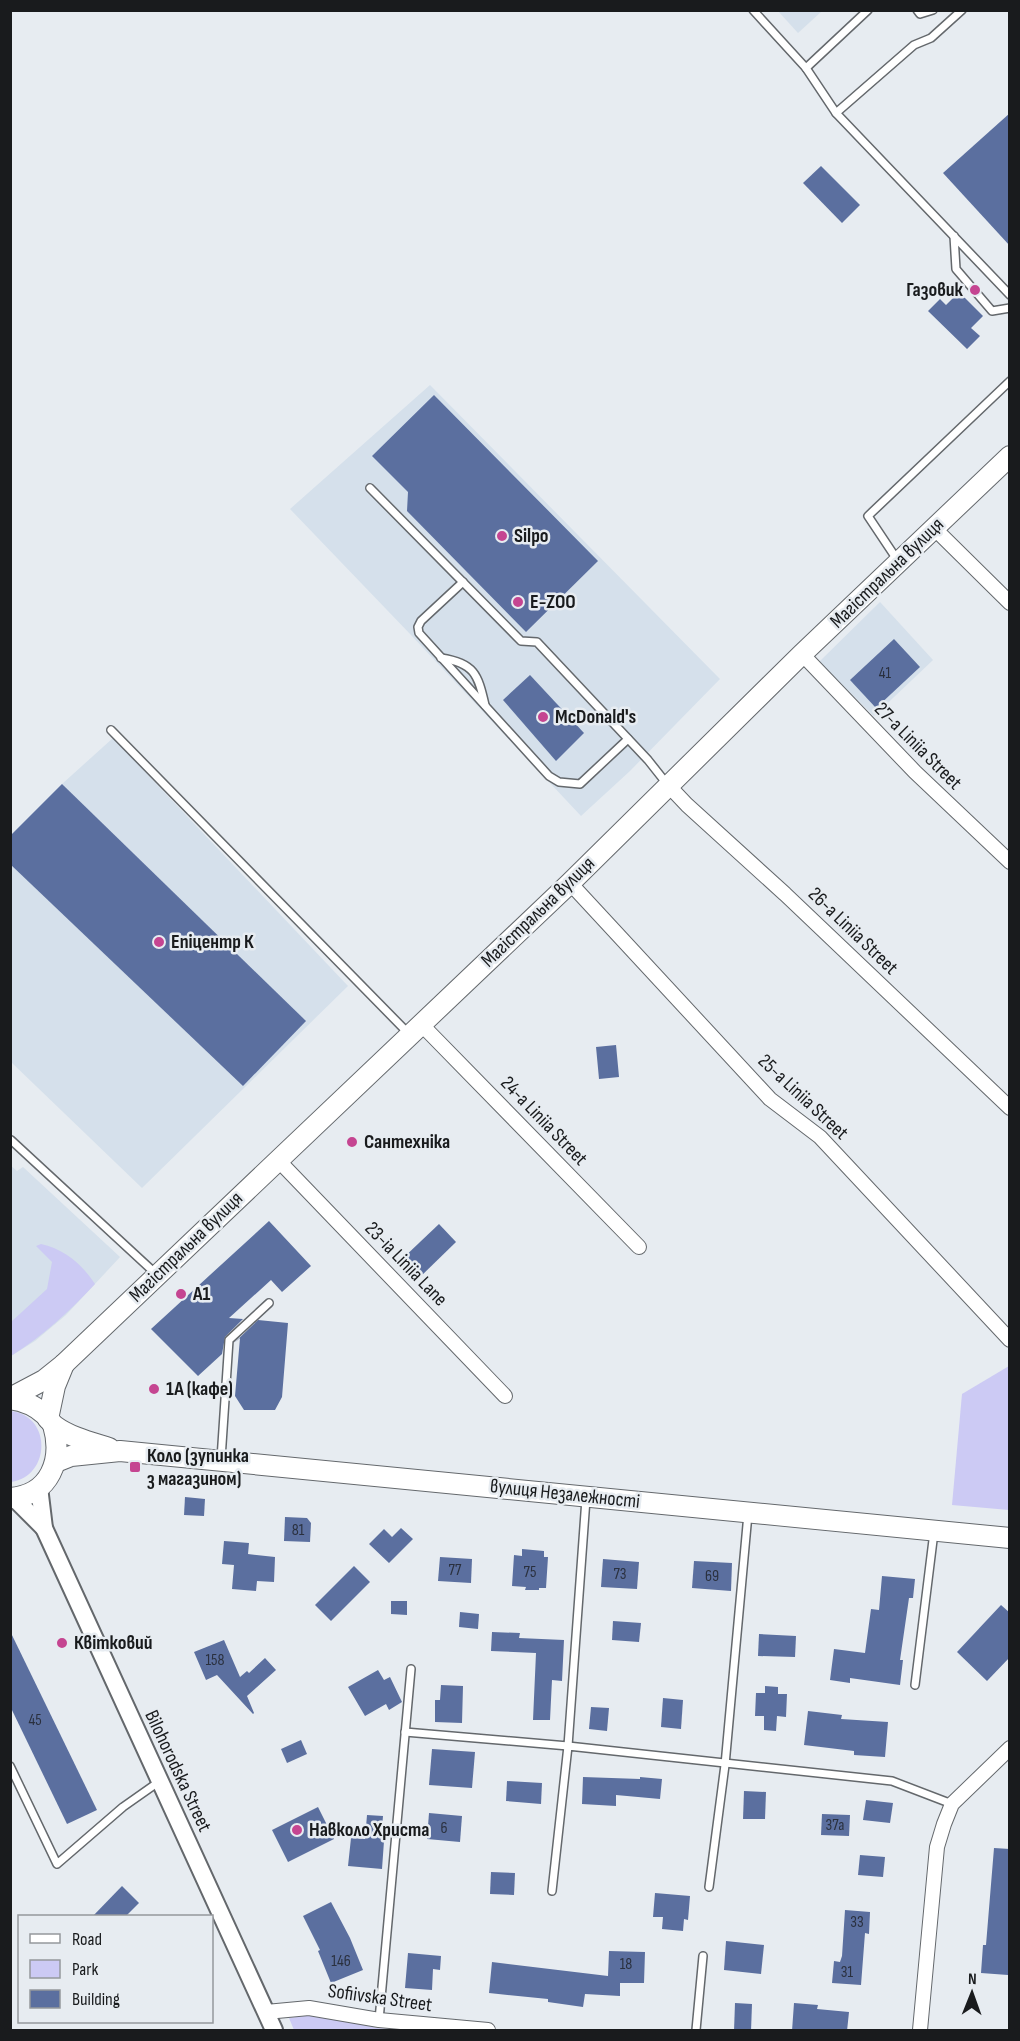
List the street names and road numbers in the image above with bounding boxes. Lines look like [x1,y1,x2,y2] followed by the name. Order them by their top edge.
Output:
[825,513,949,633] street label: Магістральна вулиця
[869,697,967,795] street label: 27-a Liniia Street
[476,852,600,972] street label: Магістральна вулиця
[803,882,903,980] street label: 26-a Liniia Street
[753,1049,853,1145] street label: 25-a Liniia Street
[495,1071,593,1171] street label: 24-a Liniia Street
[124,1187,248,1307] street label: Магістральна вулиця
[360,1217,452,1311] street label: 23-ia Liniia Lane
[489,1474,641,1514] street label: вулиця Незалежності
[139,1706,217,1836] street label: Bilohorodska Street
[326,1979,434,2017] street label: Sofiivska Street

